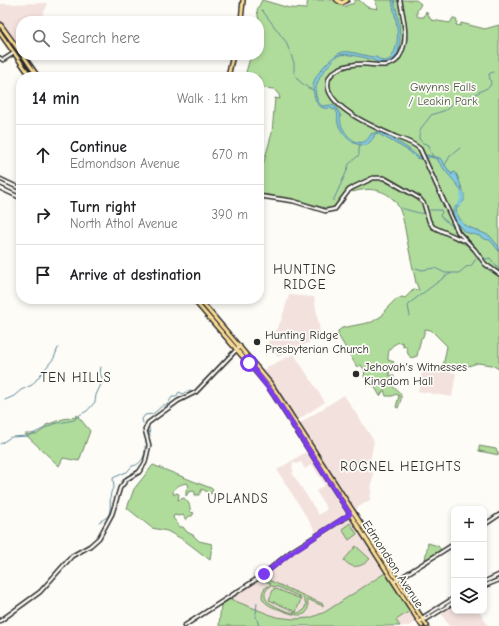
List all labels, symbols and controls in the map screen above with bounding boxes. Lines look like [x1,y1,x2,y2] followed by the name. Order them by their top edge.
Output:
[16,16,264,60] search box
[30,27,52,49] icon: search
[62,29,140,47] text: Search here
[408,80,478,108] park label: Gwynns Falls / Leakin Park
[32,89,79,108] text: 14 min
[177,91,248,106] text: Walk · 1.1 km
[70,138,127,156] text: Continue
[32,144,54,166] icon: ahead
[212,147,248,162] text: 670 m
[70,156,180,171] text: Edmondson Avenue
[70,198,136,216] text: Turn right
[32,204,54,226] icon: right
[212,207,248,222] text: 390 m
[70,216,178,231] text: North Athol Avenue
[273,262,337,292] district label: HUNTING RIDGE
[32,264,54,286] icon: arrive
[70,266,201,284] text: Arrive at destination
[265,328,369,356] place label: Hunting Ridge Presbyterian Church
[252,337,262,347] marker: Hunting Ridge Presbyterian Church
[240,354,258,372] route start
[364,360,467,388] place label: Jehovah's Witnesses Kingdom Hall
[351,369,361,379] marker: Jehovah's Witnesses Kingdom Hall
[40,370,112,385] district label: TEN HILLS
[340,459,462,474] district label: ROGNEL HEIGHTS
[207,491,269,506] district label: UPLANDS
[451,506,487,614] map controls
[451,506,487,542] button: +
[360,518,426,610] street label: Edmondson Avenue
[451,542,487,578] button: −
[255,565,273,583] route end
[451,578,487,614] button: layers

